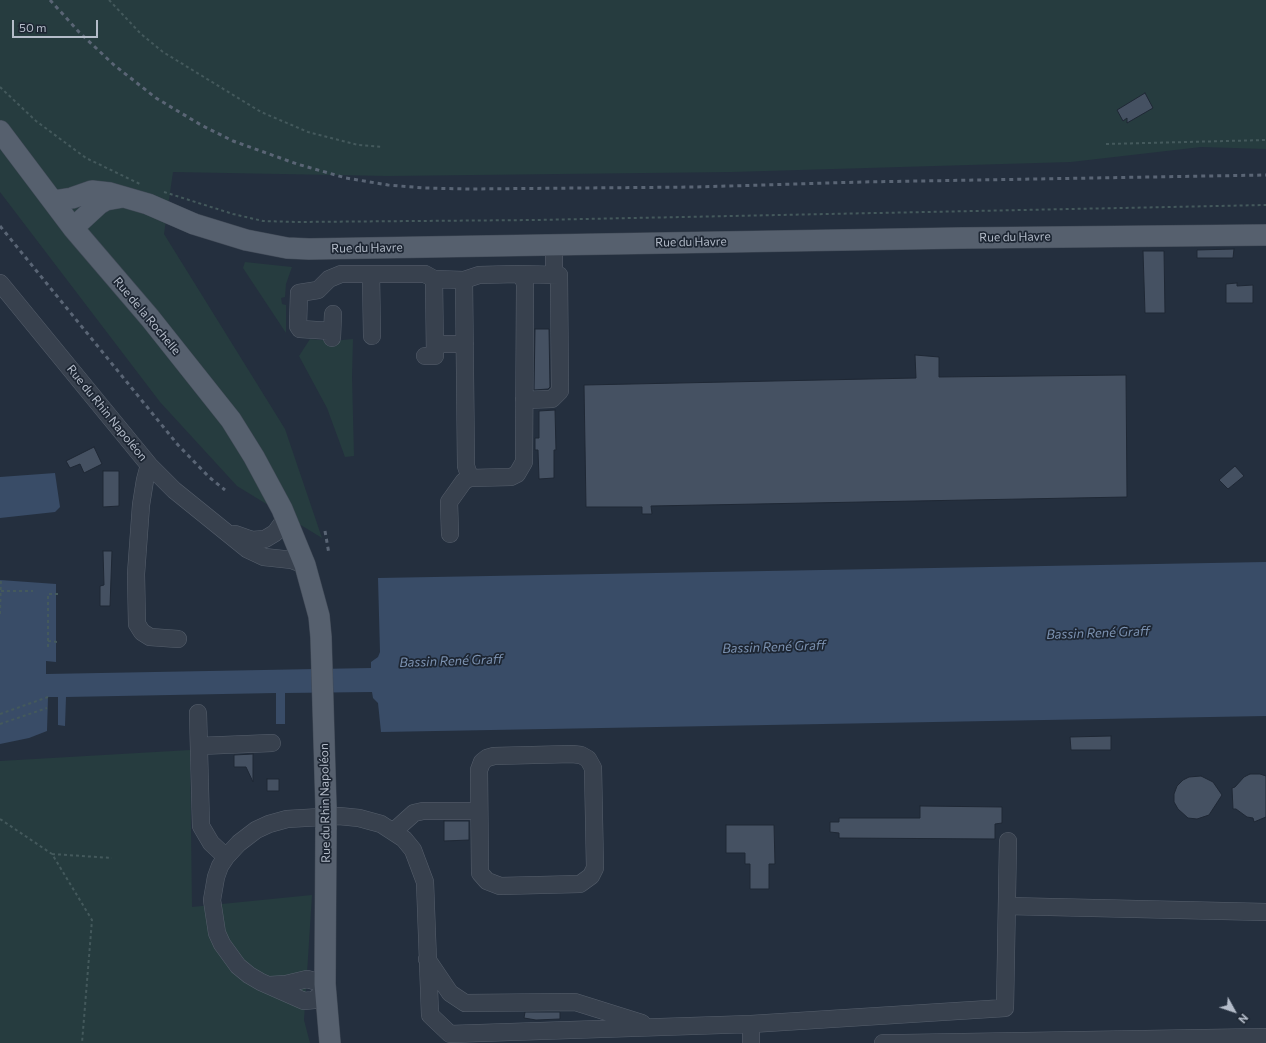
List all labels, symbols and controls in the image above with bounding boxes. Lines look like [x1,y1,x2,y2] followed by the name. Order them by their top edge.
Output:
[14,12,100,38] scale bar
[19,20,47,34] text: 50 m
[979,229,1051,245] street label: Rue du Havre
[655,234,727,250] street label: Rue du Havre
[331,240,403,256] street label: Rue du Havre
[110,274,184,358] street label: Rue de la Rochelle
[64,362,150,464] street label: Rue du Rhin Napoléon
[1046,623,1150,643] water label: Bassin René Graff
[722,637,826,657] water label: Bassin René Graff
[399,651,503,671] water label: Bassin René Graff
[317,743,333,863] street label: Rue du Rhin Napoléon
[1214,991,1254,1031] north arrow
[1236,1012,1251,1026] text: N

